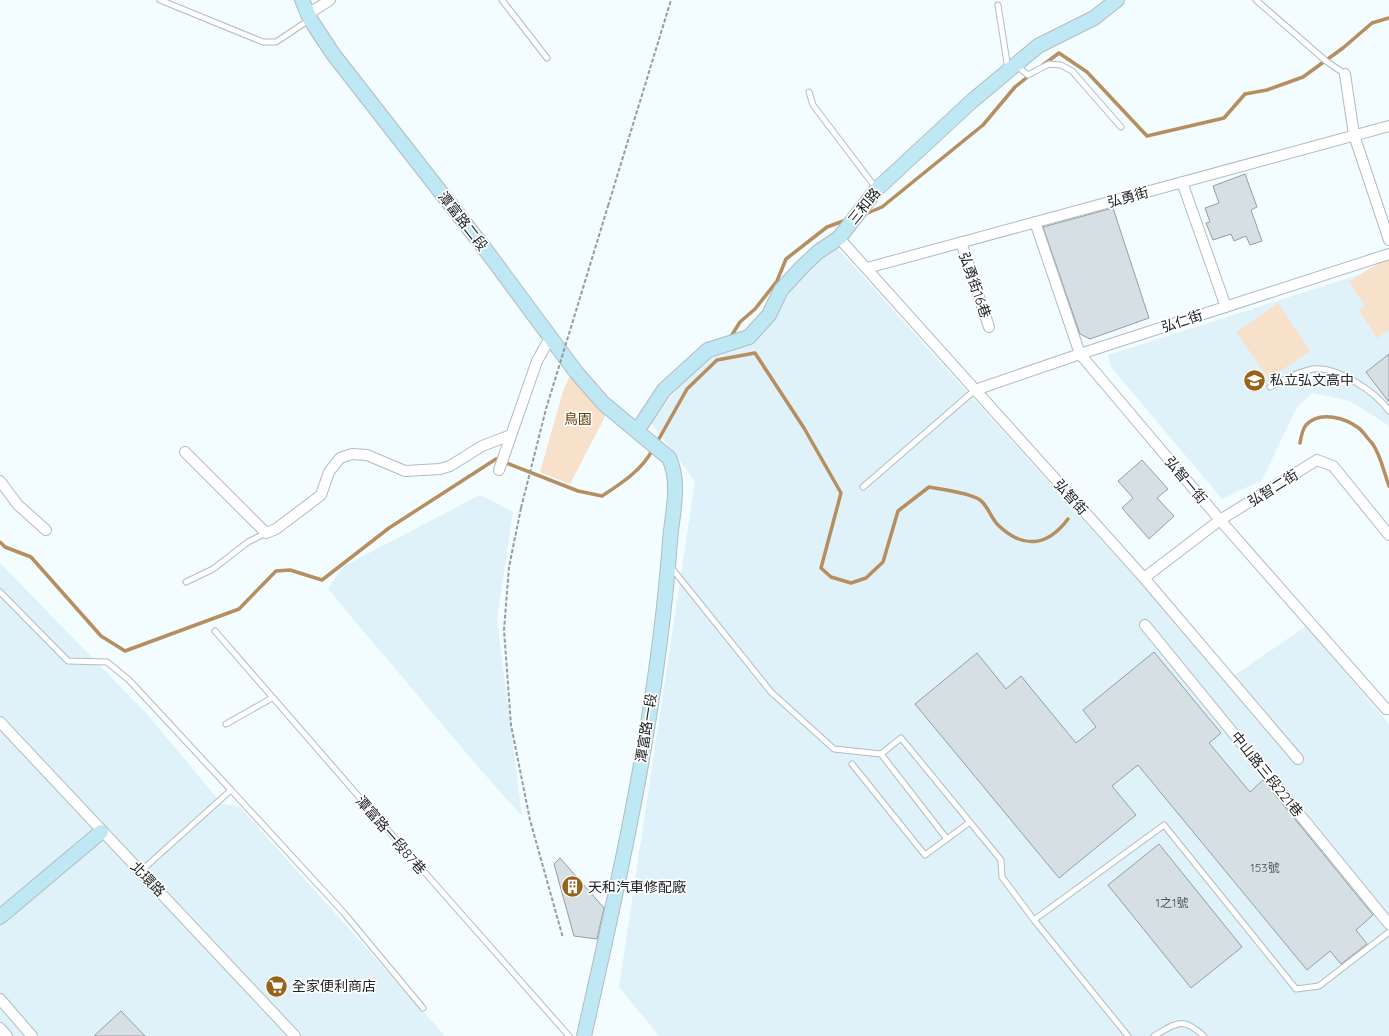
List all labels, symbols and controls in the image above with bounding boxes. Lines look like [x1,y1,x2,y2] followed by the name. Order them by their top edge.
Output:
[1105,183,1151,211] street label: 弘勇街
[844,184,884,228] street label: 三和路
[434,188,492,254] street label: 潭富路二段
[955,250,995,320] street label: 弘勇街16巷
[1159,306,1205,336] street label: 弘仁街
[1242,367,1268,393] school or university icon: 私立弘文高中
[1270,371,1354,389] place label: 私立弘文高中
[564,410,592,428] park label: 鳥園
[1161,453,1211,507] street label: 弘智一街
[1244,466,1302,510] street label: 弘智二街
[1050,475,1092,519] street label: 弘智街
[632,692,660,764] street label: 潭富路一段
[1227,728,1307,820] street label: 中山路三段221巷
[352,792,430,878] street label: 潭富路一段87巷
[127,858,169,900] street label: 北環路
[1250,860,1280,875] house number: 153號
[560,874,586,900] building icon: 天和汽車修配廠
[588,878,686,896] place label: 天和汽車修配廠
[1156,895,1188,910] house number: 1之1號
[263,973,289,999] supermarket icon: 全家便利商店
[292,977,376,995] place label: 全家便利商店

